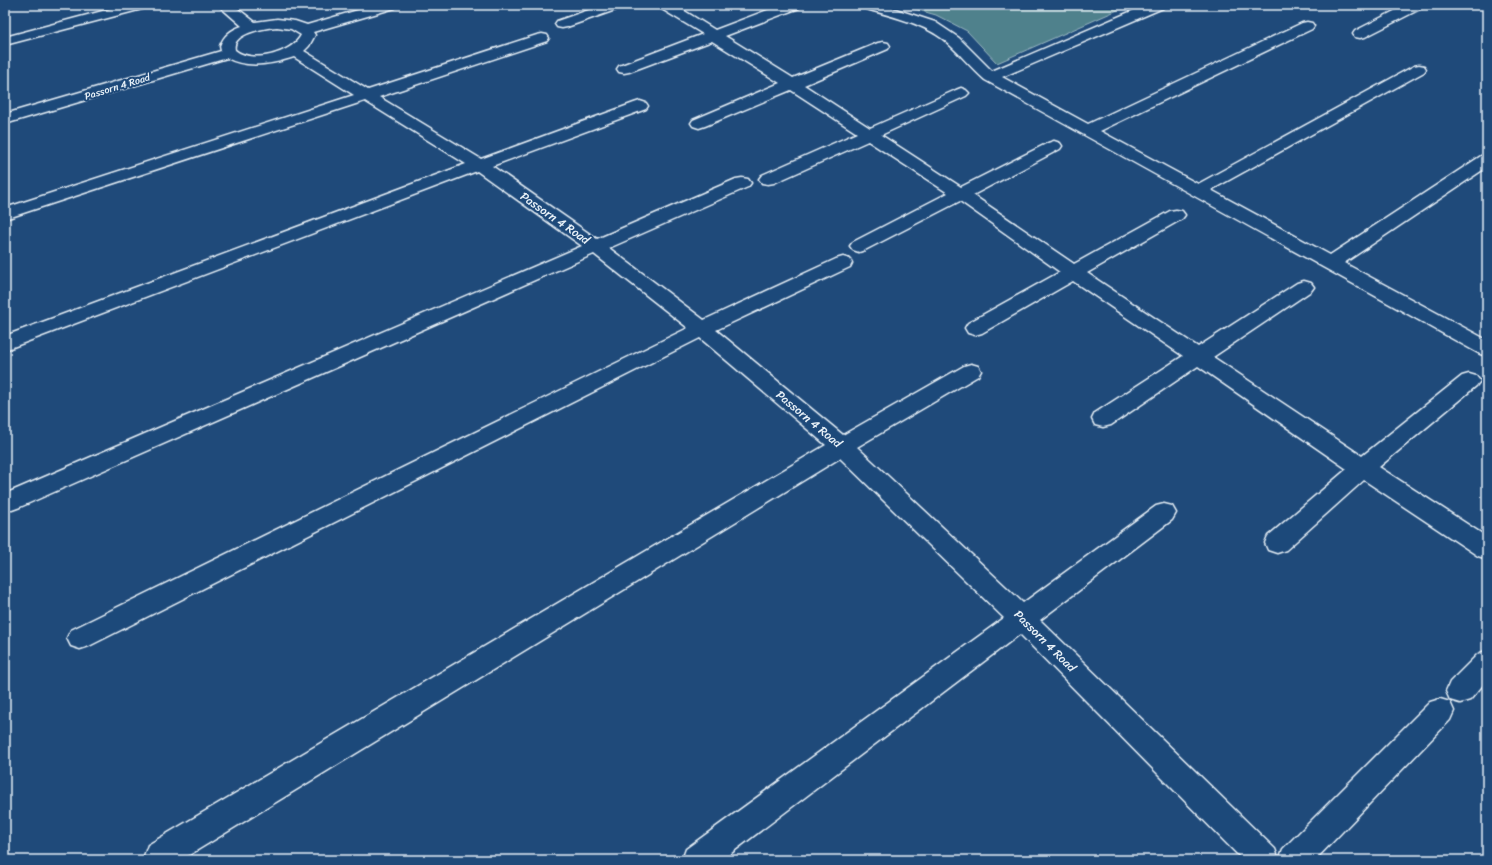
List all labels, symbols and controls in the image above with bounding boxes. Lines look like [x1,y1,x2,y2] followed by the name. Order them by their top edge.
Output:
[82,68,153,105] street label: Passorn 4 Road
[515,186,596,251] street label: Passorn 4 Road
[771,384,848,455] street label: Passorn 4 Road
[1008,604,1083,679] street label: Passorn 4 Road

